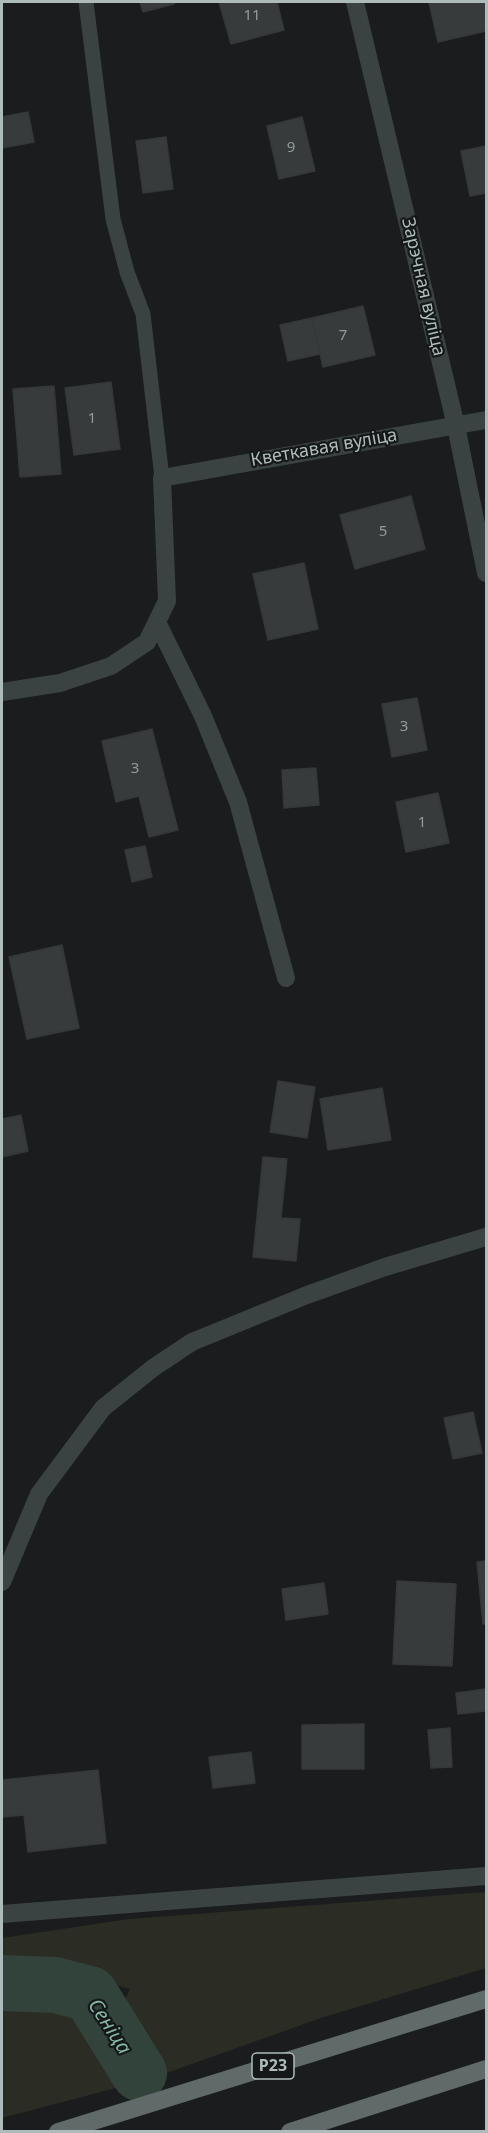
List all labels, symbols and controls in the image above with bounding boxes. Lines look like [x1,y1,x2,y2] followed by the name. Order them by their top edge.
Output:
[243,7,261,25] house number: 11
[287,139,295,157] house number: 9
[397,216,449,358] street label: Зарэчная вуліца
[339,327,347,345] house number: 7
[88,410,96,428] house number: 1
[249,424,399,472] street label: Кветкавая вуліца
[379,523,387,541] house number: 5
[400,718,408,736] house number: 3
[131,760,139,778] house number: 3
[418,814,426,832] house number: 1
[82,1995,136,2059] water label: Сеніца
[252,2053,294,2079] road number: Р23

